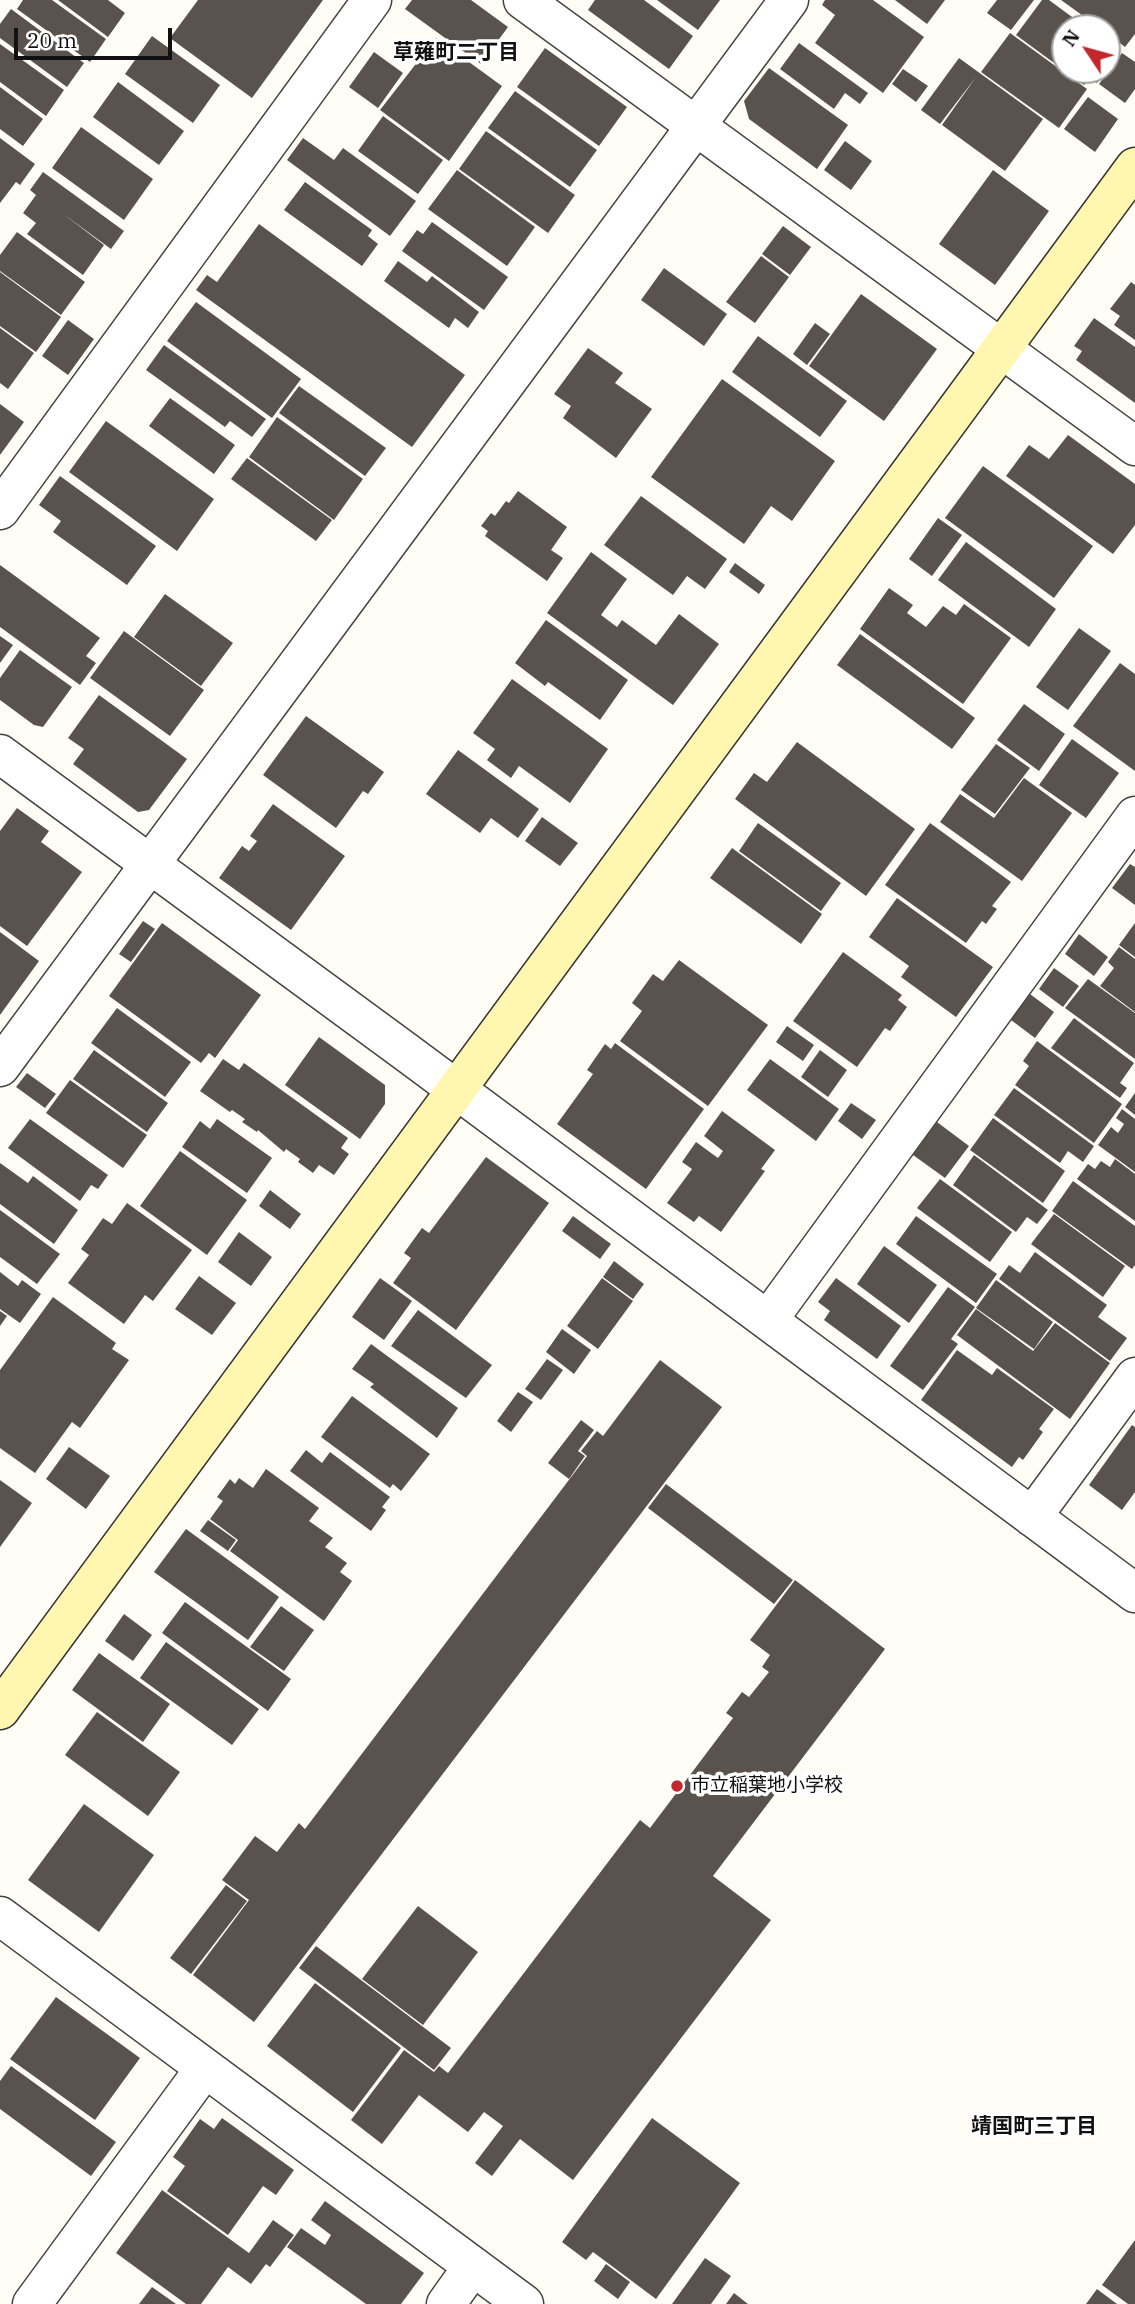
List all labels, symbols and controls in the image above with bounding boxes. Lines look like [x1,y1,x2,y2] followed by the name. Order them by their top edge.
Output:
[18,14,175,58] scale bar
[1051,14,1121,84] north arrow
[1057,25,1085,51] text: N
[27,26,77,54] text: 20 m
[393,40,519,66] district label: 草薙町二丁目
[691,1775,843,1797] place label: 市立稲葉地小学校
[669,1778,685,1794] marker: 市立稲葉地小学校
[971,2114,1097,2140] district label: 靖国町三丁目

